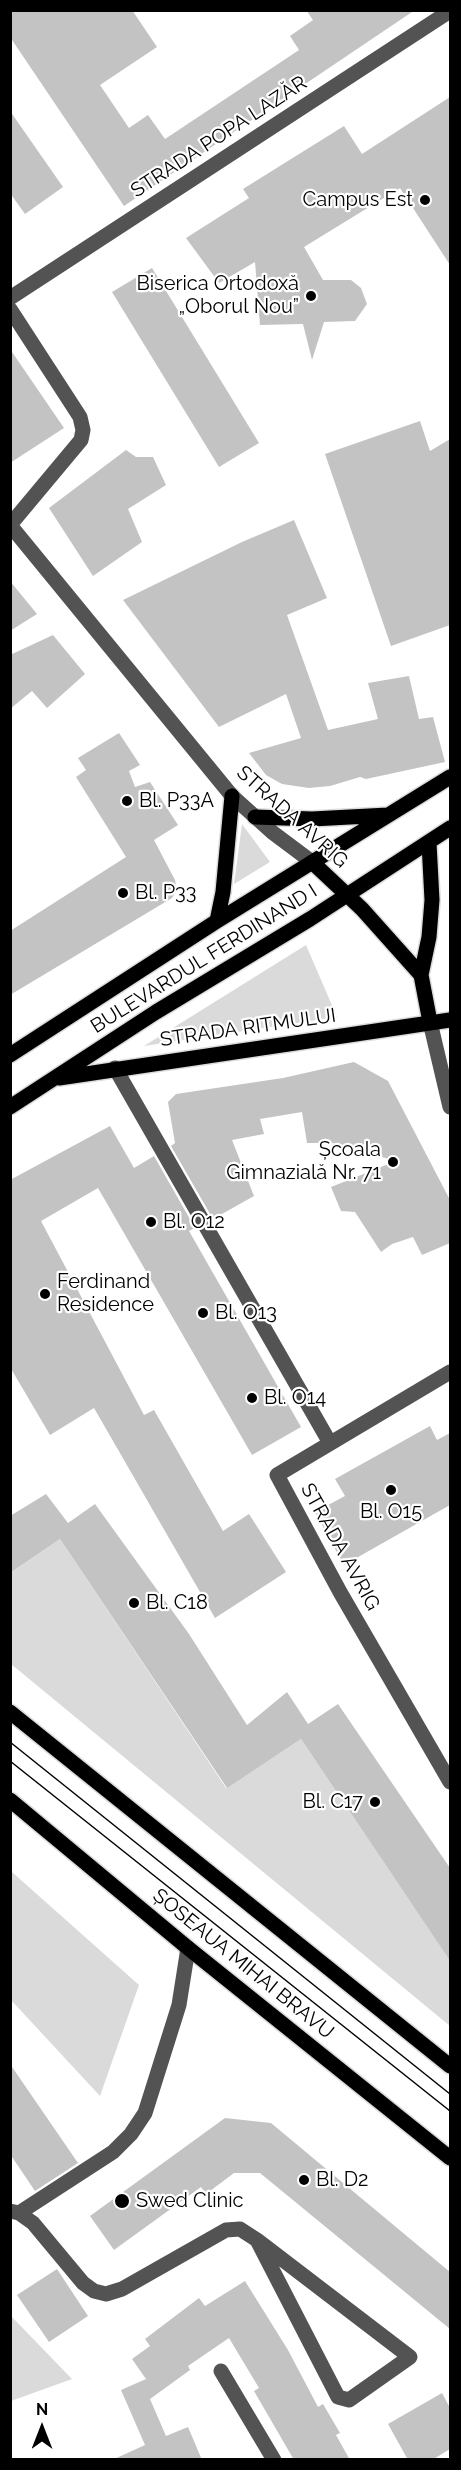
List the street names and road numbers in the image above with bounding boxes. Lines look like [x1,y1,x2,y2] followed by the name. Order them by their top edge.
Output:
[126,71,312,203] street label: STRADA POPA LAZĂR
[231,761,353,873] street label: STRADA AVRIG
[86,879,322,1039] street label: BULEVARDUL FERDINAND I
[159,1004,337,1052] street label: STRADA RITMULUI
[295,1479,385,1615] street label: STRADA AVRIG
[148,1884,338,2044] street label: ȘOSEAUA MIHAI BRAVU

